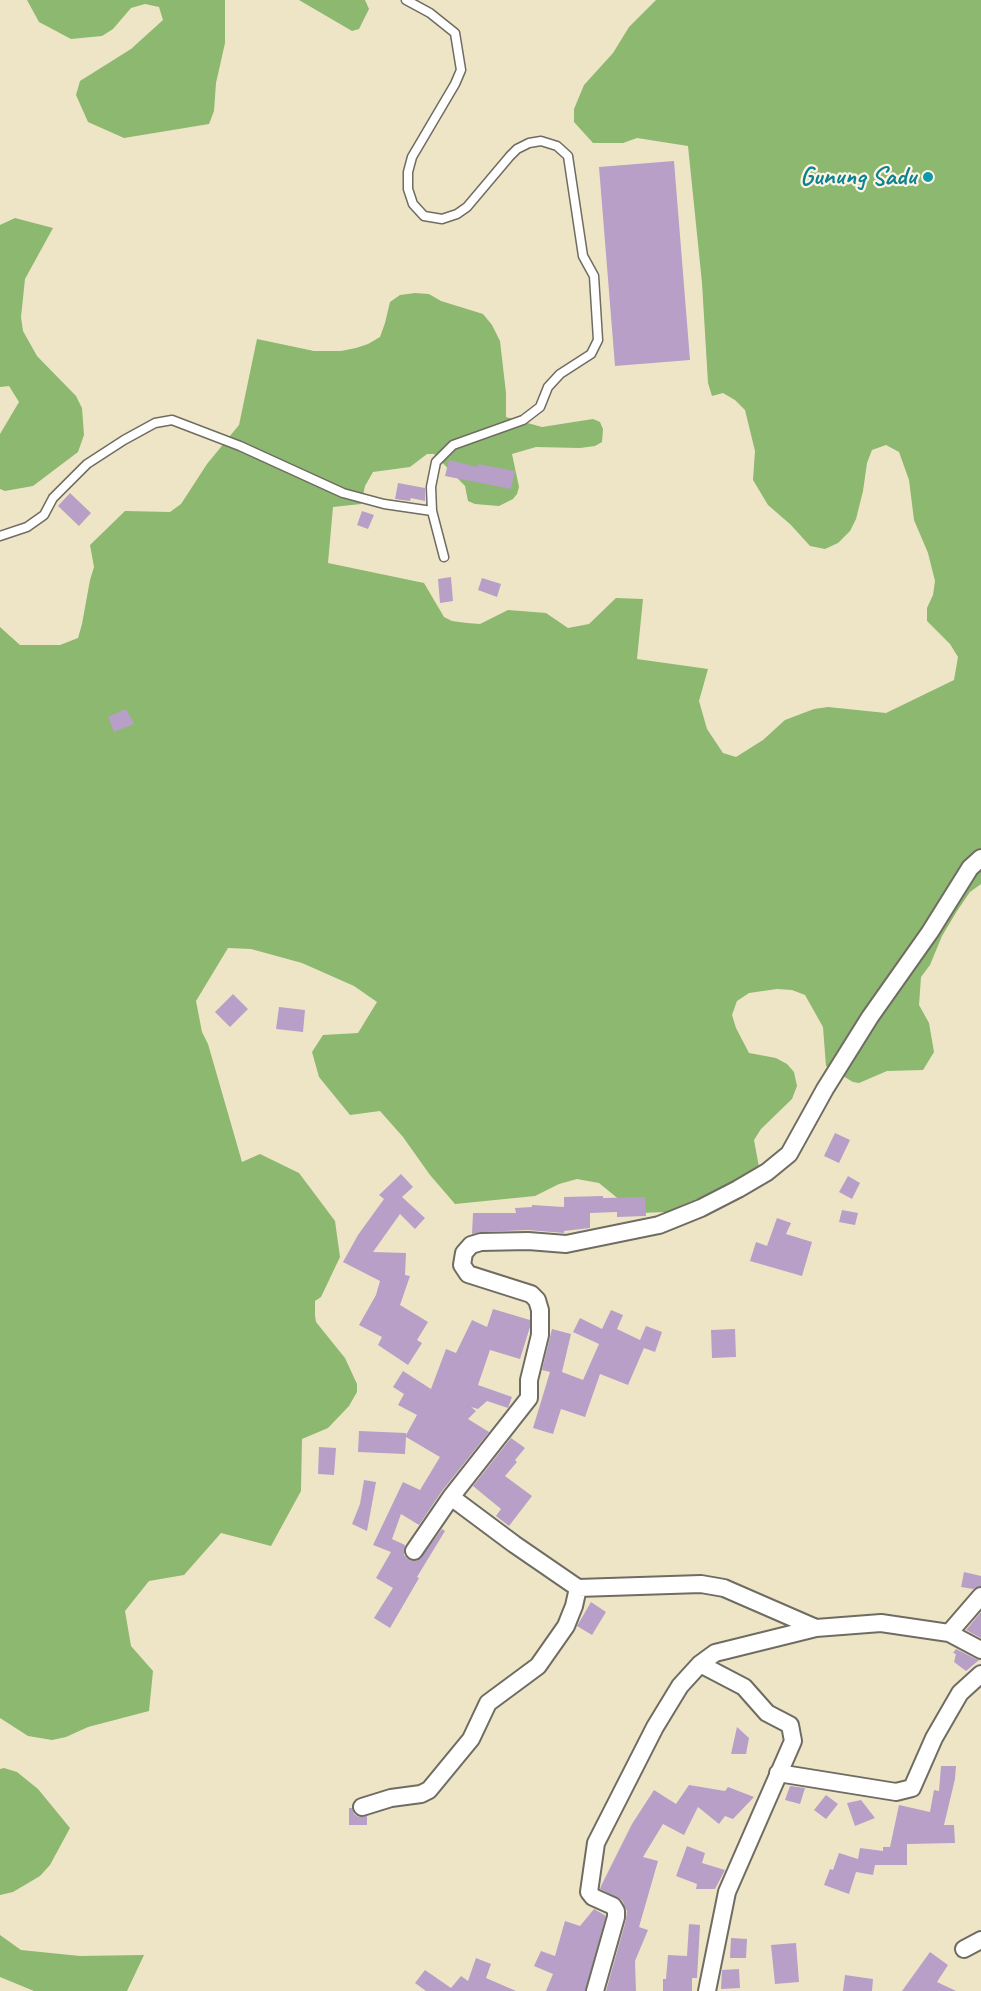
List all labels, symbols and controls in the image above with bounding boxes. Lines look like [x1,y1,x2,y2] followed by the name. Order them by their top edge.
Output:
[800,161,916,193] place label: Gunung Sadu
[921,170,935,184] marker: Gunung Sadu

